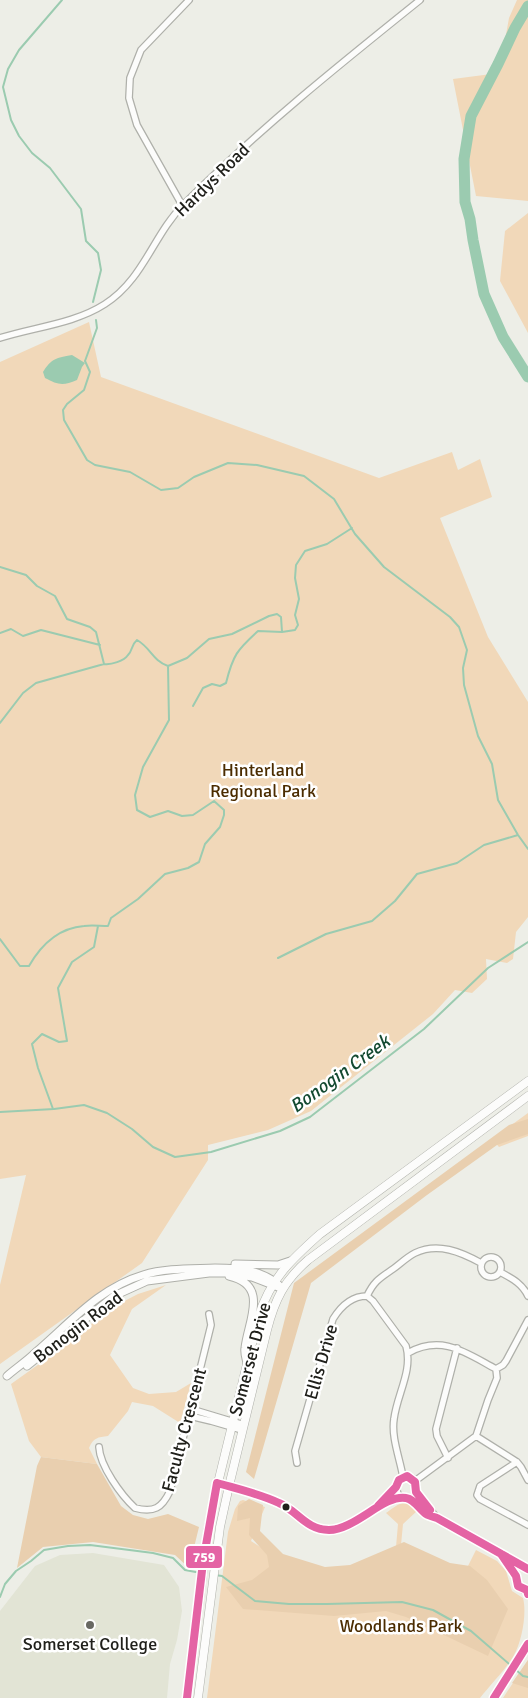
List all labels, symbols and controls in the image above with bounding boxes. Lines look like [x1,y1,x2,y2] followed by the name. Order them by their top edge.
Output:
[170,139,254,221] street label: Hardys Road
[210,759,316,802] park label: Hinterland Regional Park
[285,1029,396,1118] water label: Bonogin Creek
[29,1286,127,1368] street label: Bonogin Road
[224,1300,276,1418] street label: Somerset Drive
[300,1322,342,1402] street label: Ellis Drive
[157,1366,211,1494] street label: Faculty Crescent
[281,1502,291,1512] unlabelled marker
[185,1545,223,1569] line badge: 759
[193,1549,216,1566] text: 759
[339,1615,463,1637] park label: Woodlands Park
[84,1619,96,1631] marker: Somerset College
[23,1633,157,1655] place label: Somerset College

